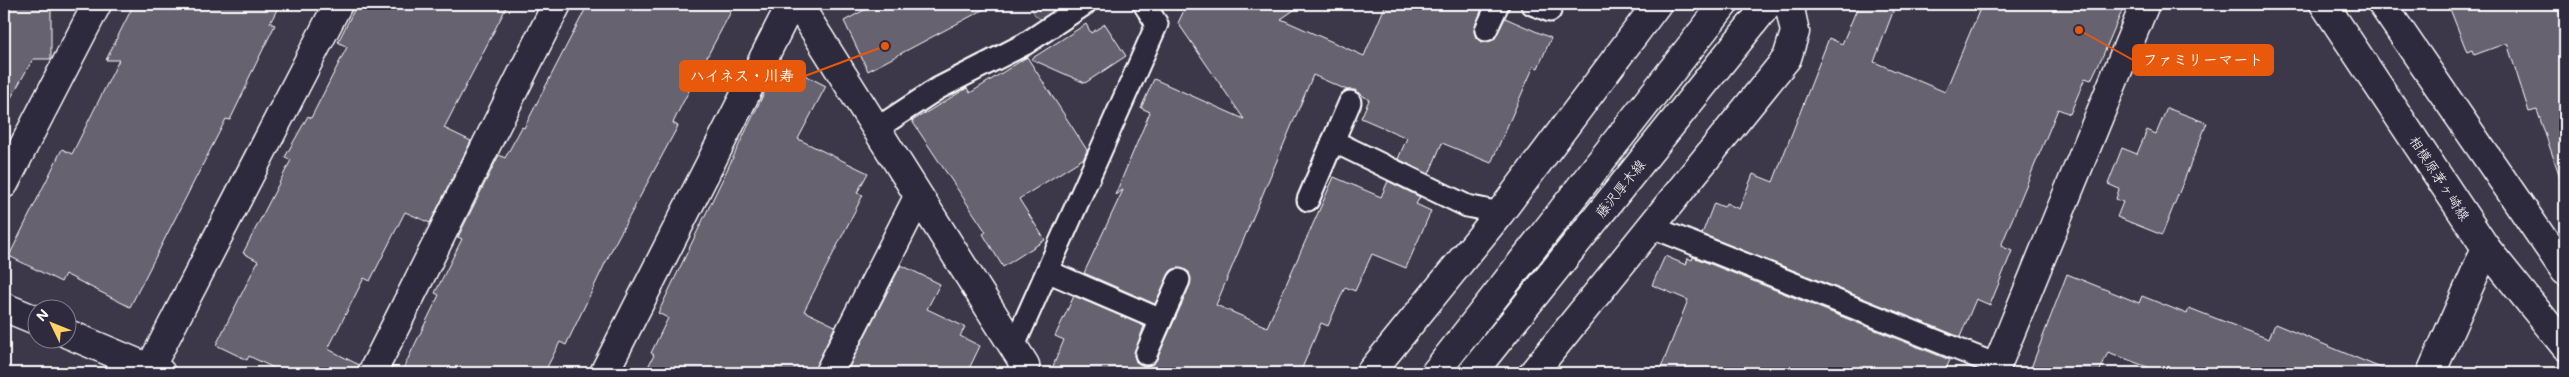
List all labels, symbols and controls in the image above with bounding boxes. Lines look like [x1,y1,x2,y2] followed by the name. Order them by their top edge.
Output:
[2133,45,2273,75] callout: ファミリーマート
[2143,49,2263,69] text: ファミリーマート
[680,61,805,91] callout: ハイネス・川寿
[690,65,794,85] text: ハイネス・川寿
[2405,132,2475,224] street label: 相模原茅ヶ崎線
[1591,155,1649,221] street label: 藤沢厚木線
[28,300,78,350] north arrow
[32,304,53,325] text: N

